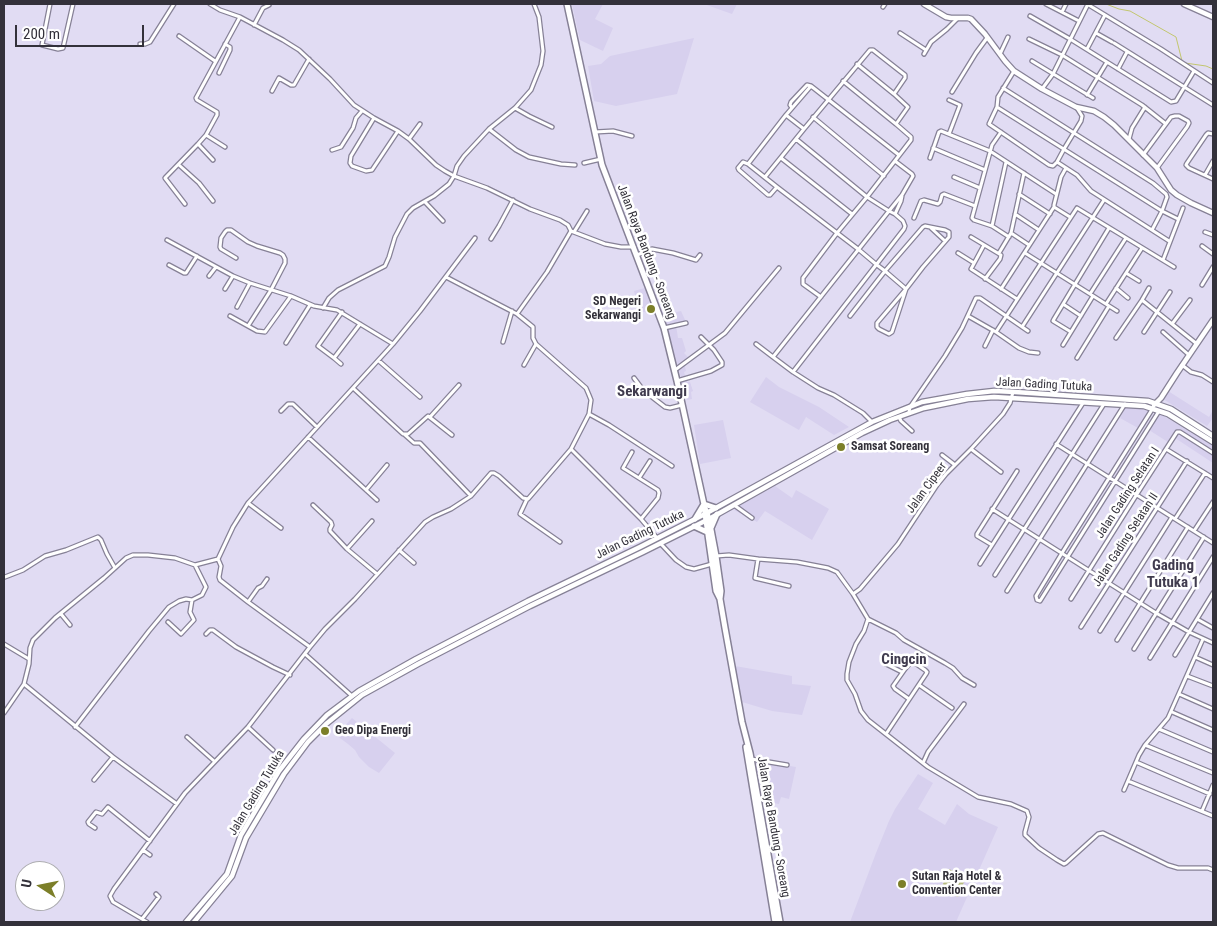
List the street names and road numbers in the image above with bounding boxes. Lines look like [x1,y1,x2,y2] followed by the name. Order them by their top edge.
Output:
[614,183,678,321] street label: Jalan Raya Bandung - Soreang
[995,375,1093,395] street label: Jalan Gading Tutuka
[1093,445,1163,541] street label: Jalan Gading Selatan I
[904,460,950,516] street label: Jalan Cipeer
[1090,490,1162,590] street label: Jalan Gading Selatan II
[593,507,687,563] street label: Jalan Gading Tutuka
[226,748,288,838] street label: Jalan Gading Tutuka
[753,755,793,899] street label: Jalan Raya Bandung - Soreang

